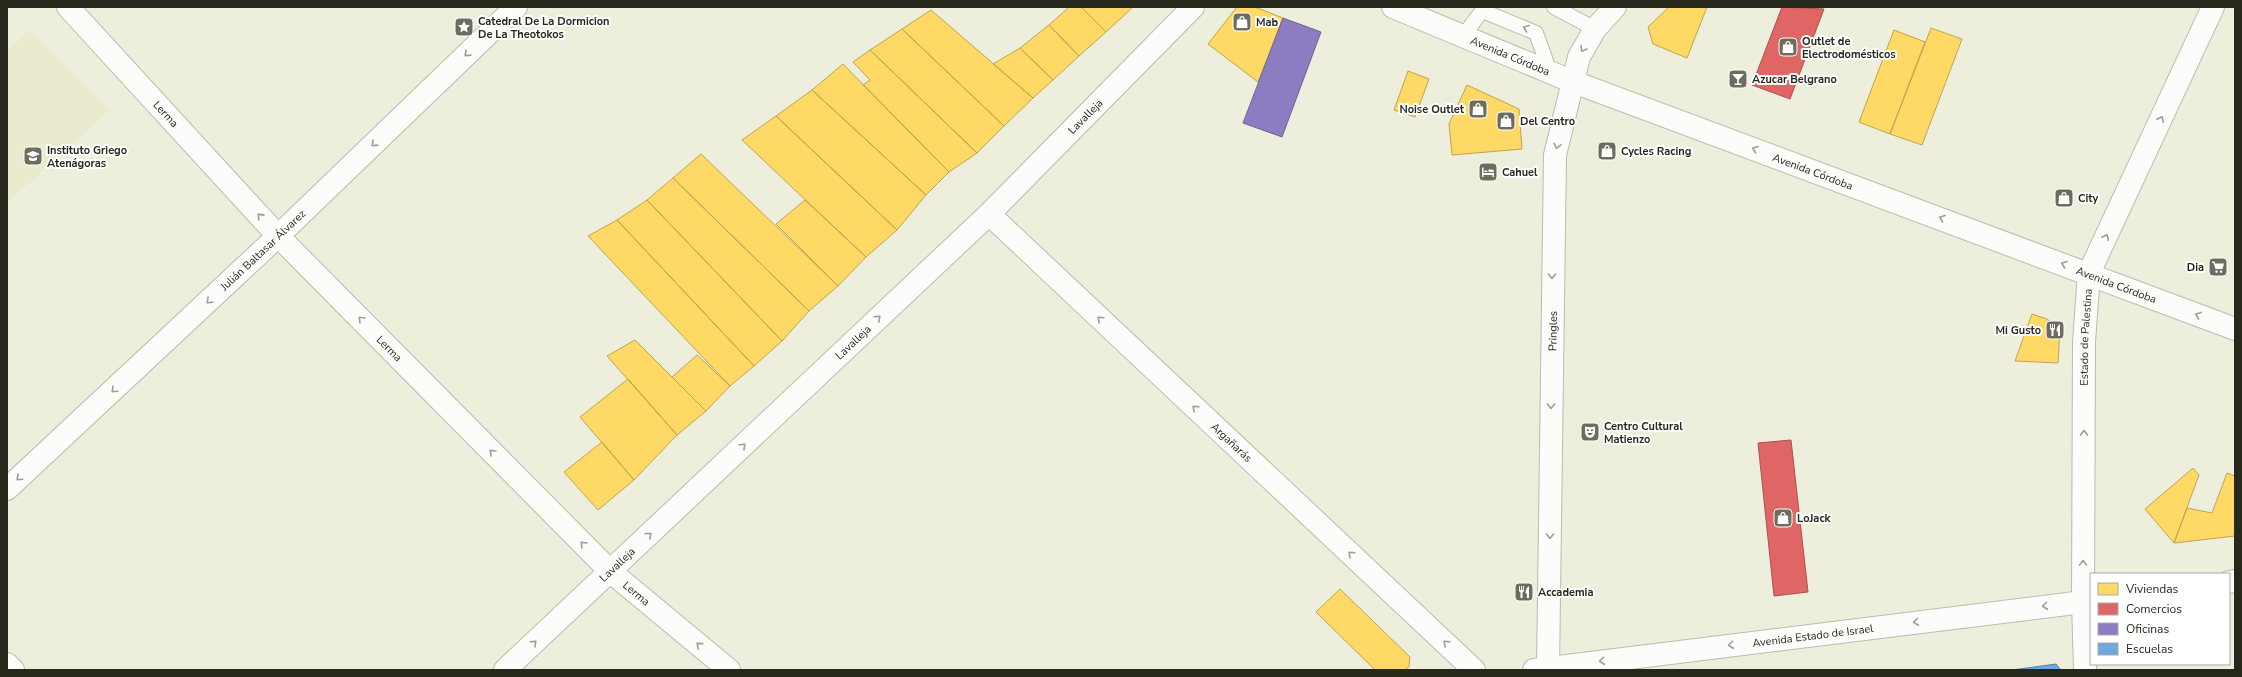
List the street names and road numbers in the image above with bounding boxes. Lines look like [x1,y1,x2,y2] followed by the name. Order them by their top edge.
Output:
[1468,33,1552,80] street label: Avenida Córdoba
[1065,96,1106,138] street label: Lavalleja
[150,98,182,131] street label: Lerma
[1770,150,1855,194] street label: Avenida Córdoba
[216,207,309,295] street label: Julián Baltasar Álvarez
[2074,263,2159,307] street label: Avenida Córdoba
[2077,288,2096,386] street label: Estado de Palestina
[1545,311,1561,351] street label: Pringles
[832,322,875,363] street label: Lavalleja
[373,332,405,365] street label: Lerma
[1207,419,1255,466] street label: Argañarás
[596,544,639,585] street label: Lavalleja
[620,578,653,609] street label: Lerma
[1752,621,1875,651] street label: Avenida Estado de Israel

